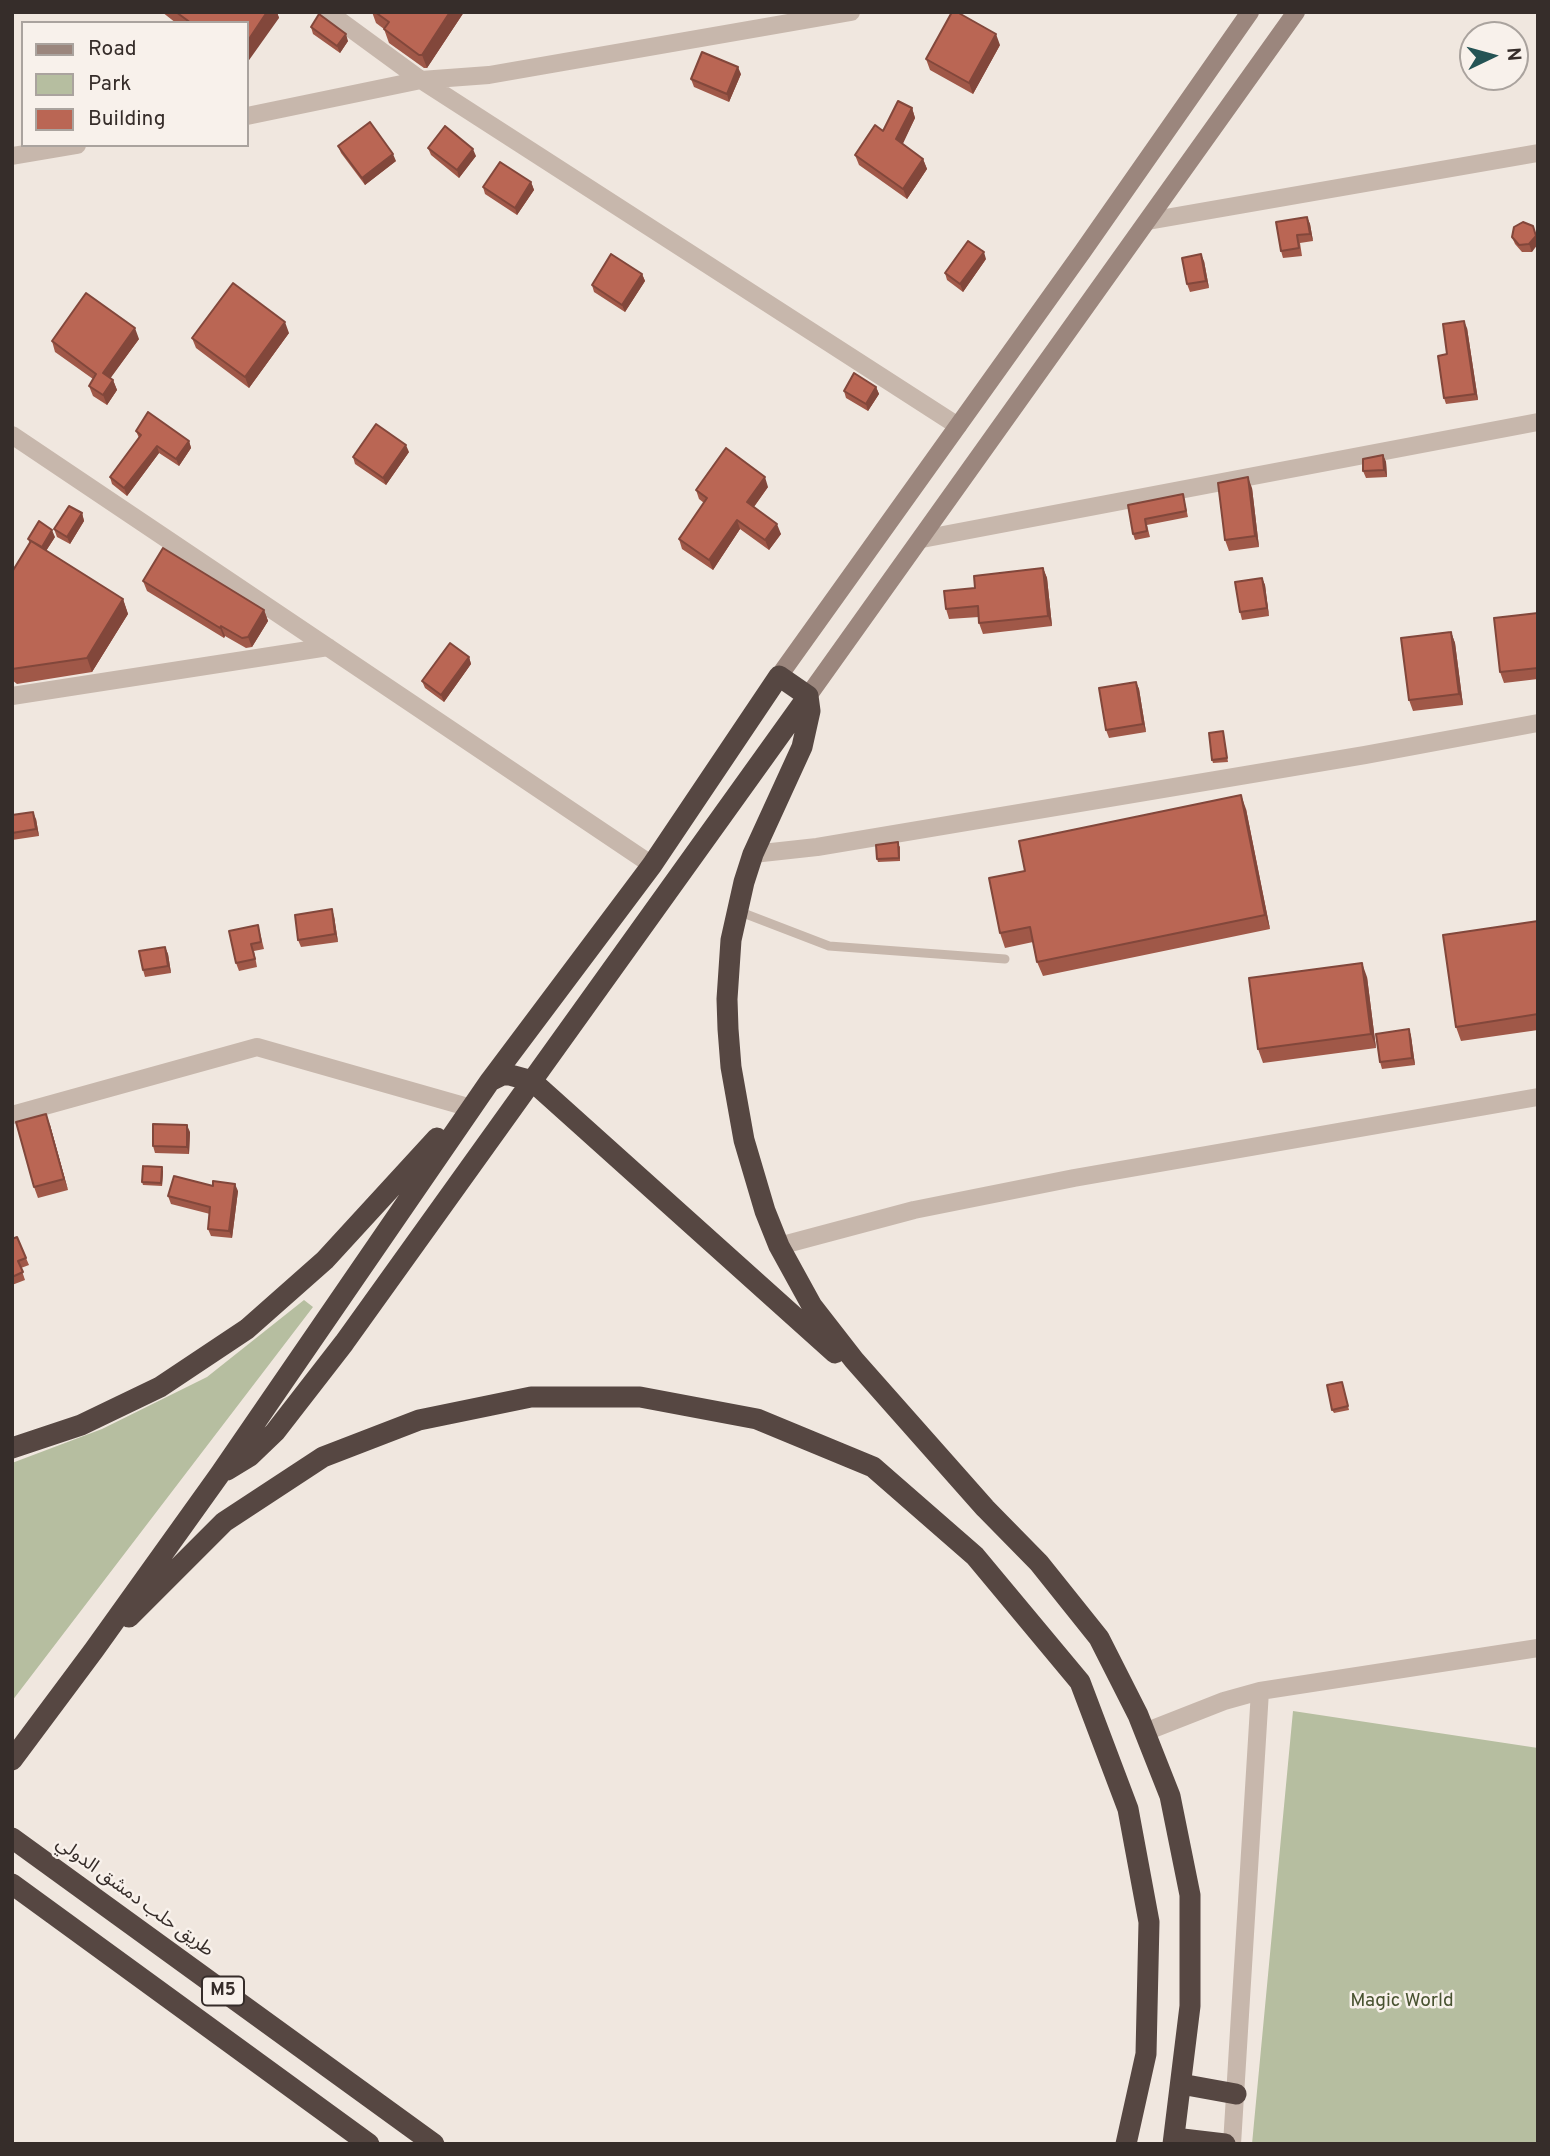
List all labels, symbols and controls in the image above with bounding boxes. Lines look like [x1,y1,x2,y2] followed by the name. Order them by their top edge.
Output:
[21,21,248,147] legend
[1459,21,1529,91] north arrow
[88,36,137,63] text: Road
[1500,46,1525,62] text: N
[88,71,131,98] text: Park
[88,106,166,133] text: Building
[51,1833,217,1963] street label: طريق حلب دمشق الدولي
[202,1977,244,2006] road number: M5
[1350,1991,1454,2013] park label: Magic World

